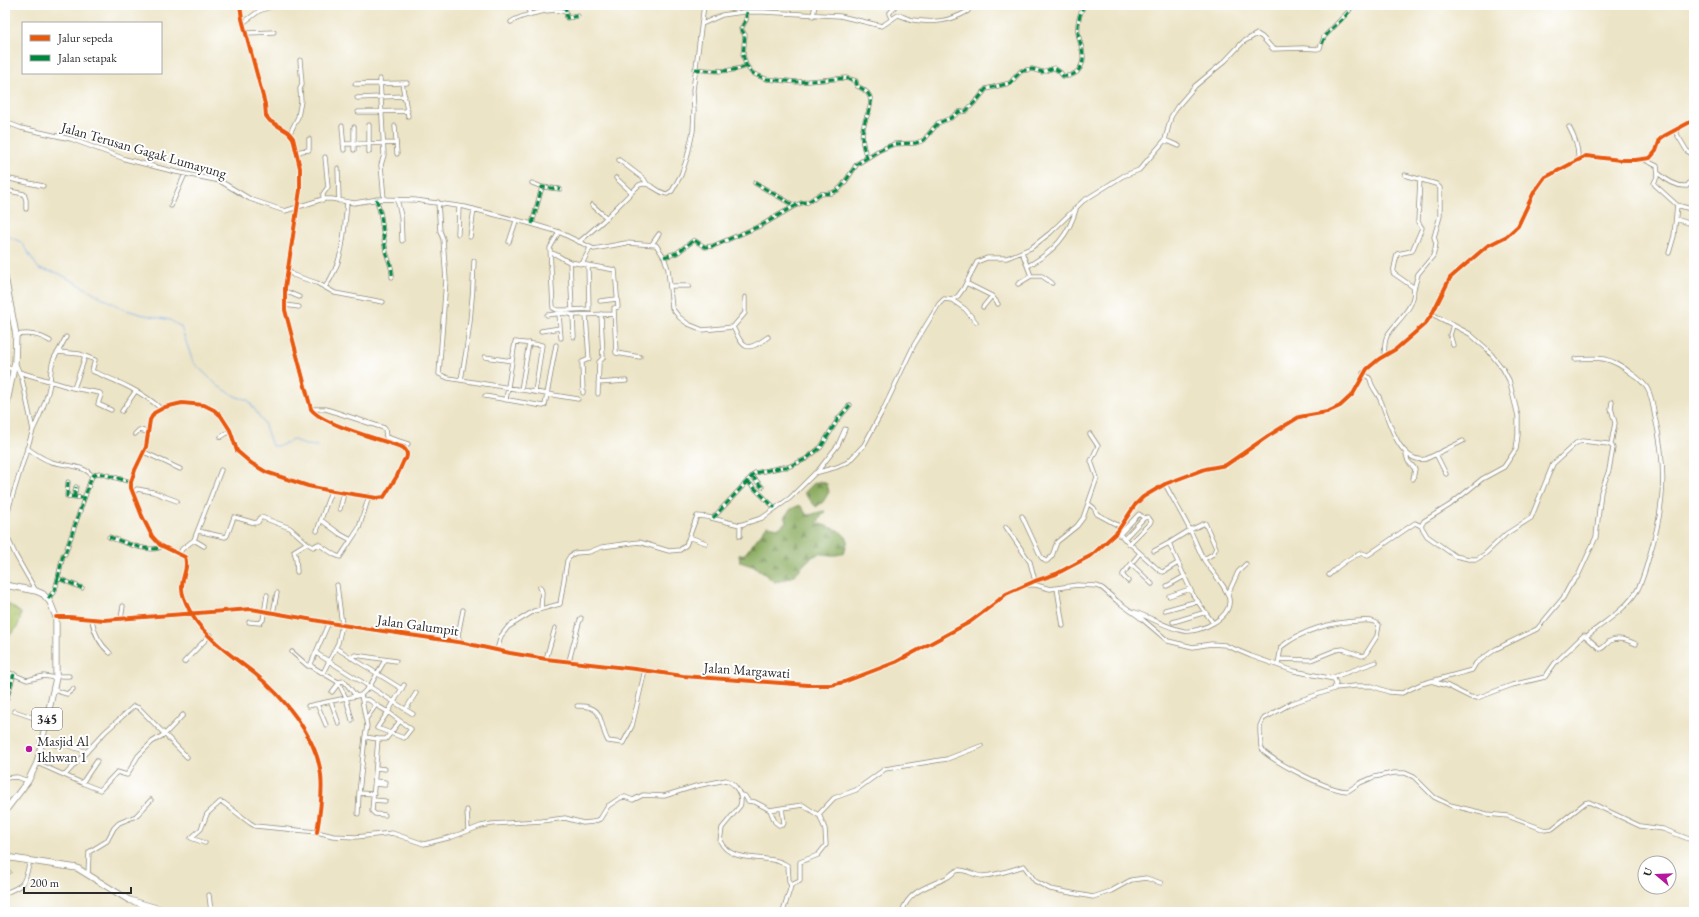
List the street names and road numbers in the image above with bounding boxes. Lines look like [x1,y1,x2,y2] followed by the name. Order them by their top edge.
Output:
[58,118,230,182] street label: Jalan Terusan Gagak Lumayung
[375,610,460,640] street label: Jalan Galumpit
[702,658,791,682] street label: Jalan Margawati
[32,708,62,730] road number: 345

